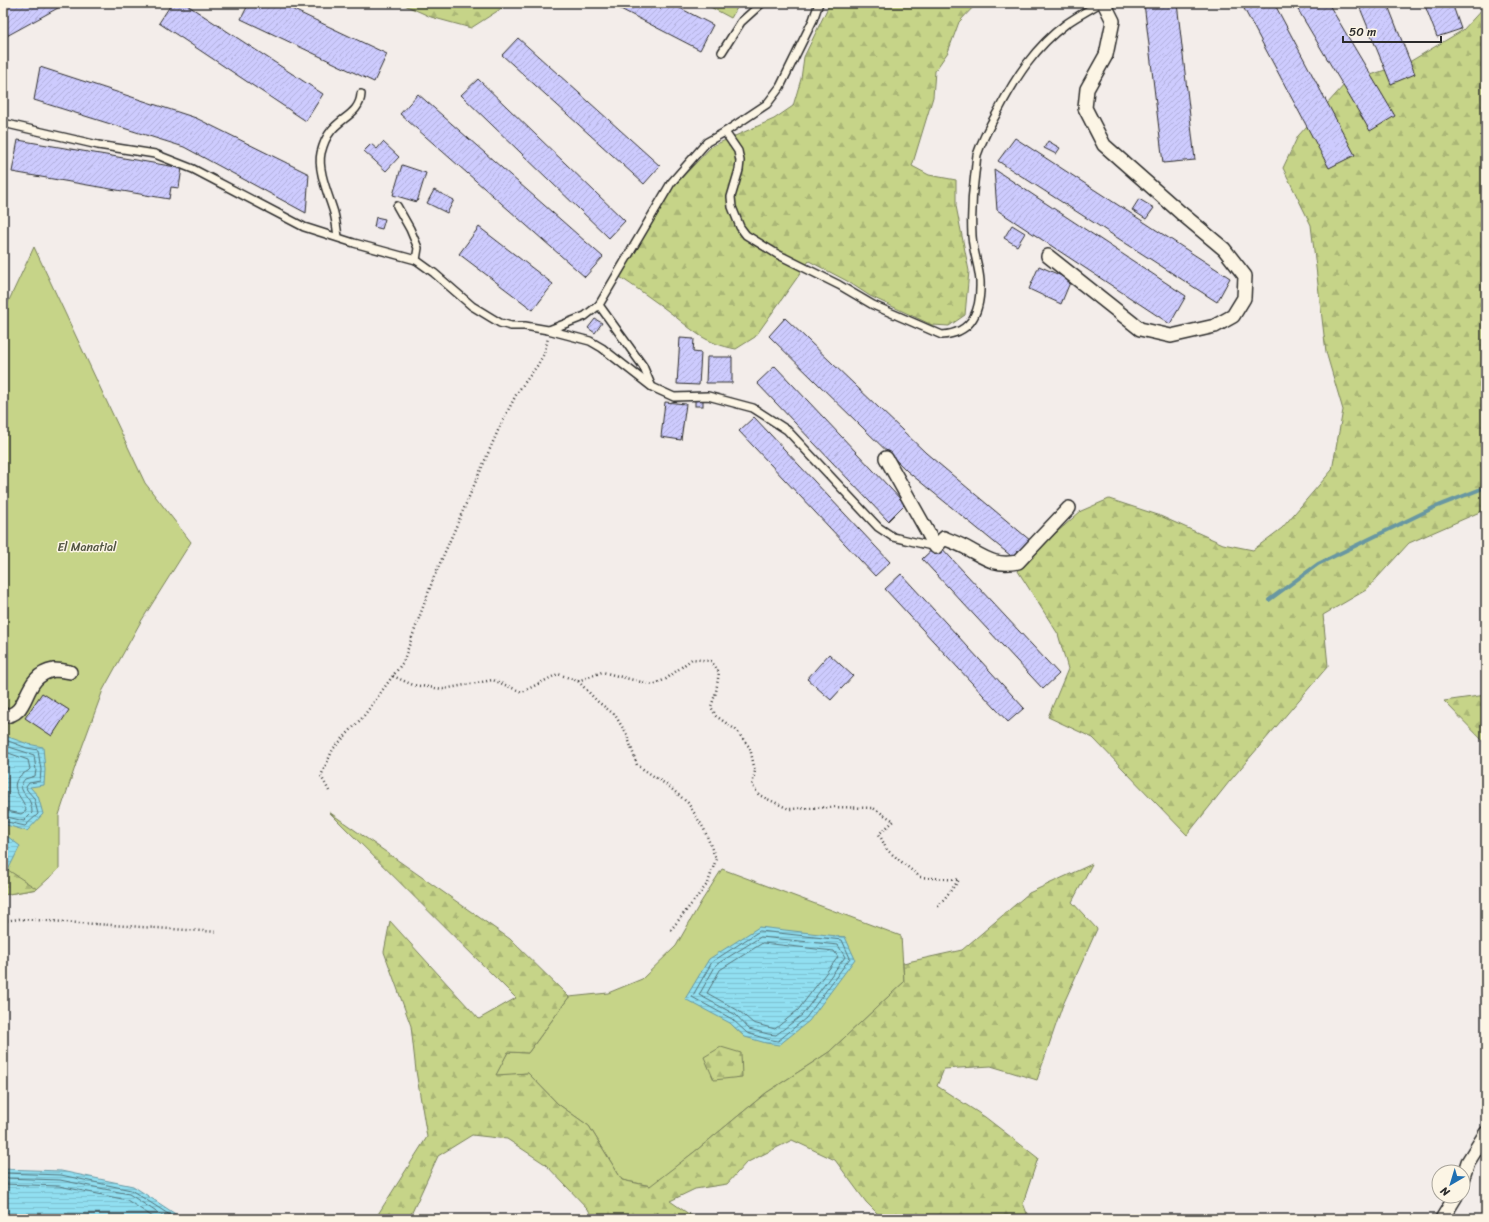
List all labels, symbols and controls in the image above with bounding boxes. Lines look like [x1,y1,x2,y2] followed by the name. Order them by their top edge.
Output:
[1343,18,1441,44] scale bar
[1349,21,1376,43] text: 50 m
[57,536,117,558] park label: El Manatial
[1431,1164,1471,1204] north arrow
[1436,1181,1455,1202] text: N

